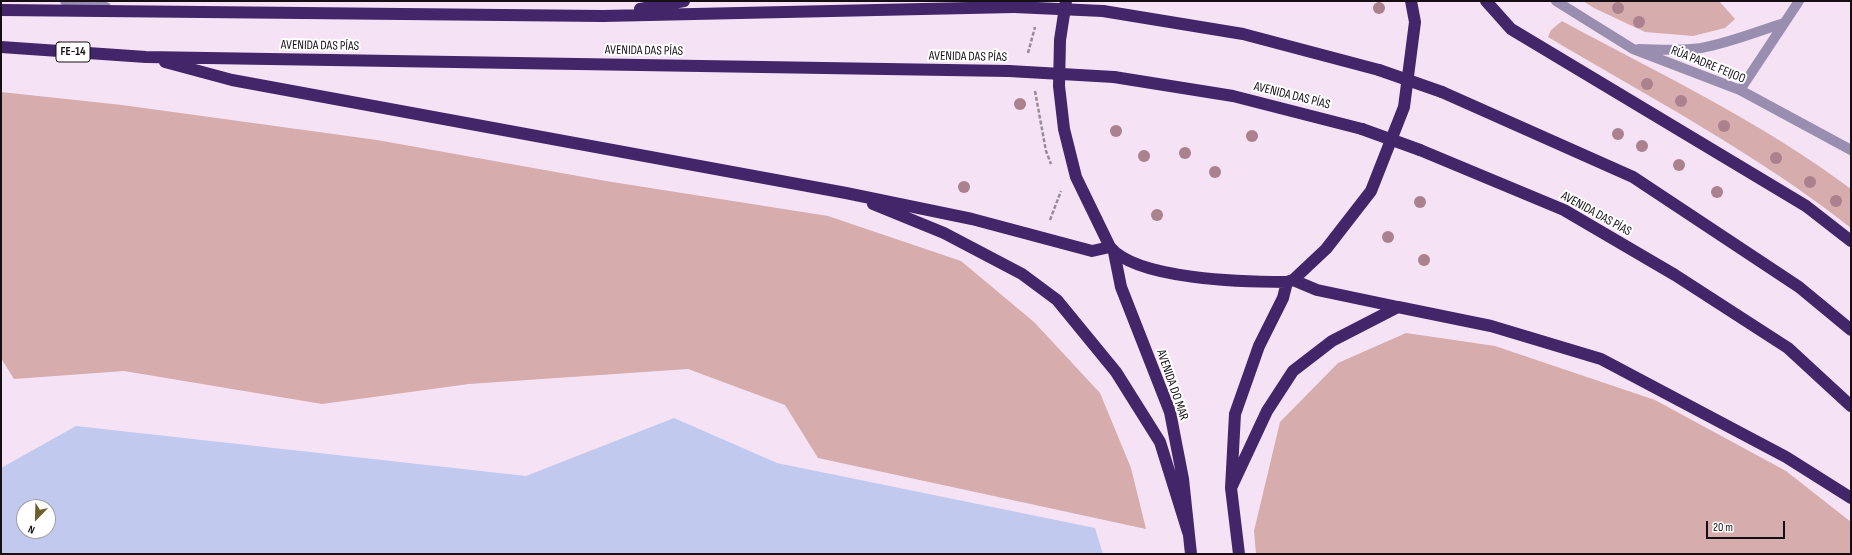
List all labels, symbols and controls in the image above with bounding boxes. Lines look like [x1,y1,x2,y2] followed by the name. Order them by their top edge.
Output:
[281,38,359,54] street label: AVENIDA DAS PÍAS
[56,42,90,62] road number: FE-14
[605,43,683,59] street label: AVENIDA DAS PÍAS
[1668,43,1748,87] street label: RÚA PADRE FEIJOO
[929,49,1007,65] street label: AVENIDA DAS PÍAS
[1252,79,1332,113] street label: AVENIDA DAS PÍAS
[1558,188,1634,240] street label: AVENIDA DAS PÍAS
[1153,348,1191,422] street label: AVENIDA DO MAR
[16,499,56,539] north arrow
[1708,513,1787,539] scale bar
[1713,520,1733,535] text: 20 m
[26,522,37,537] text: N

